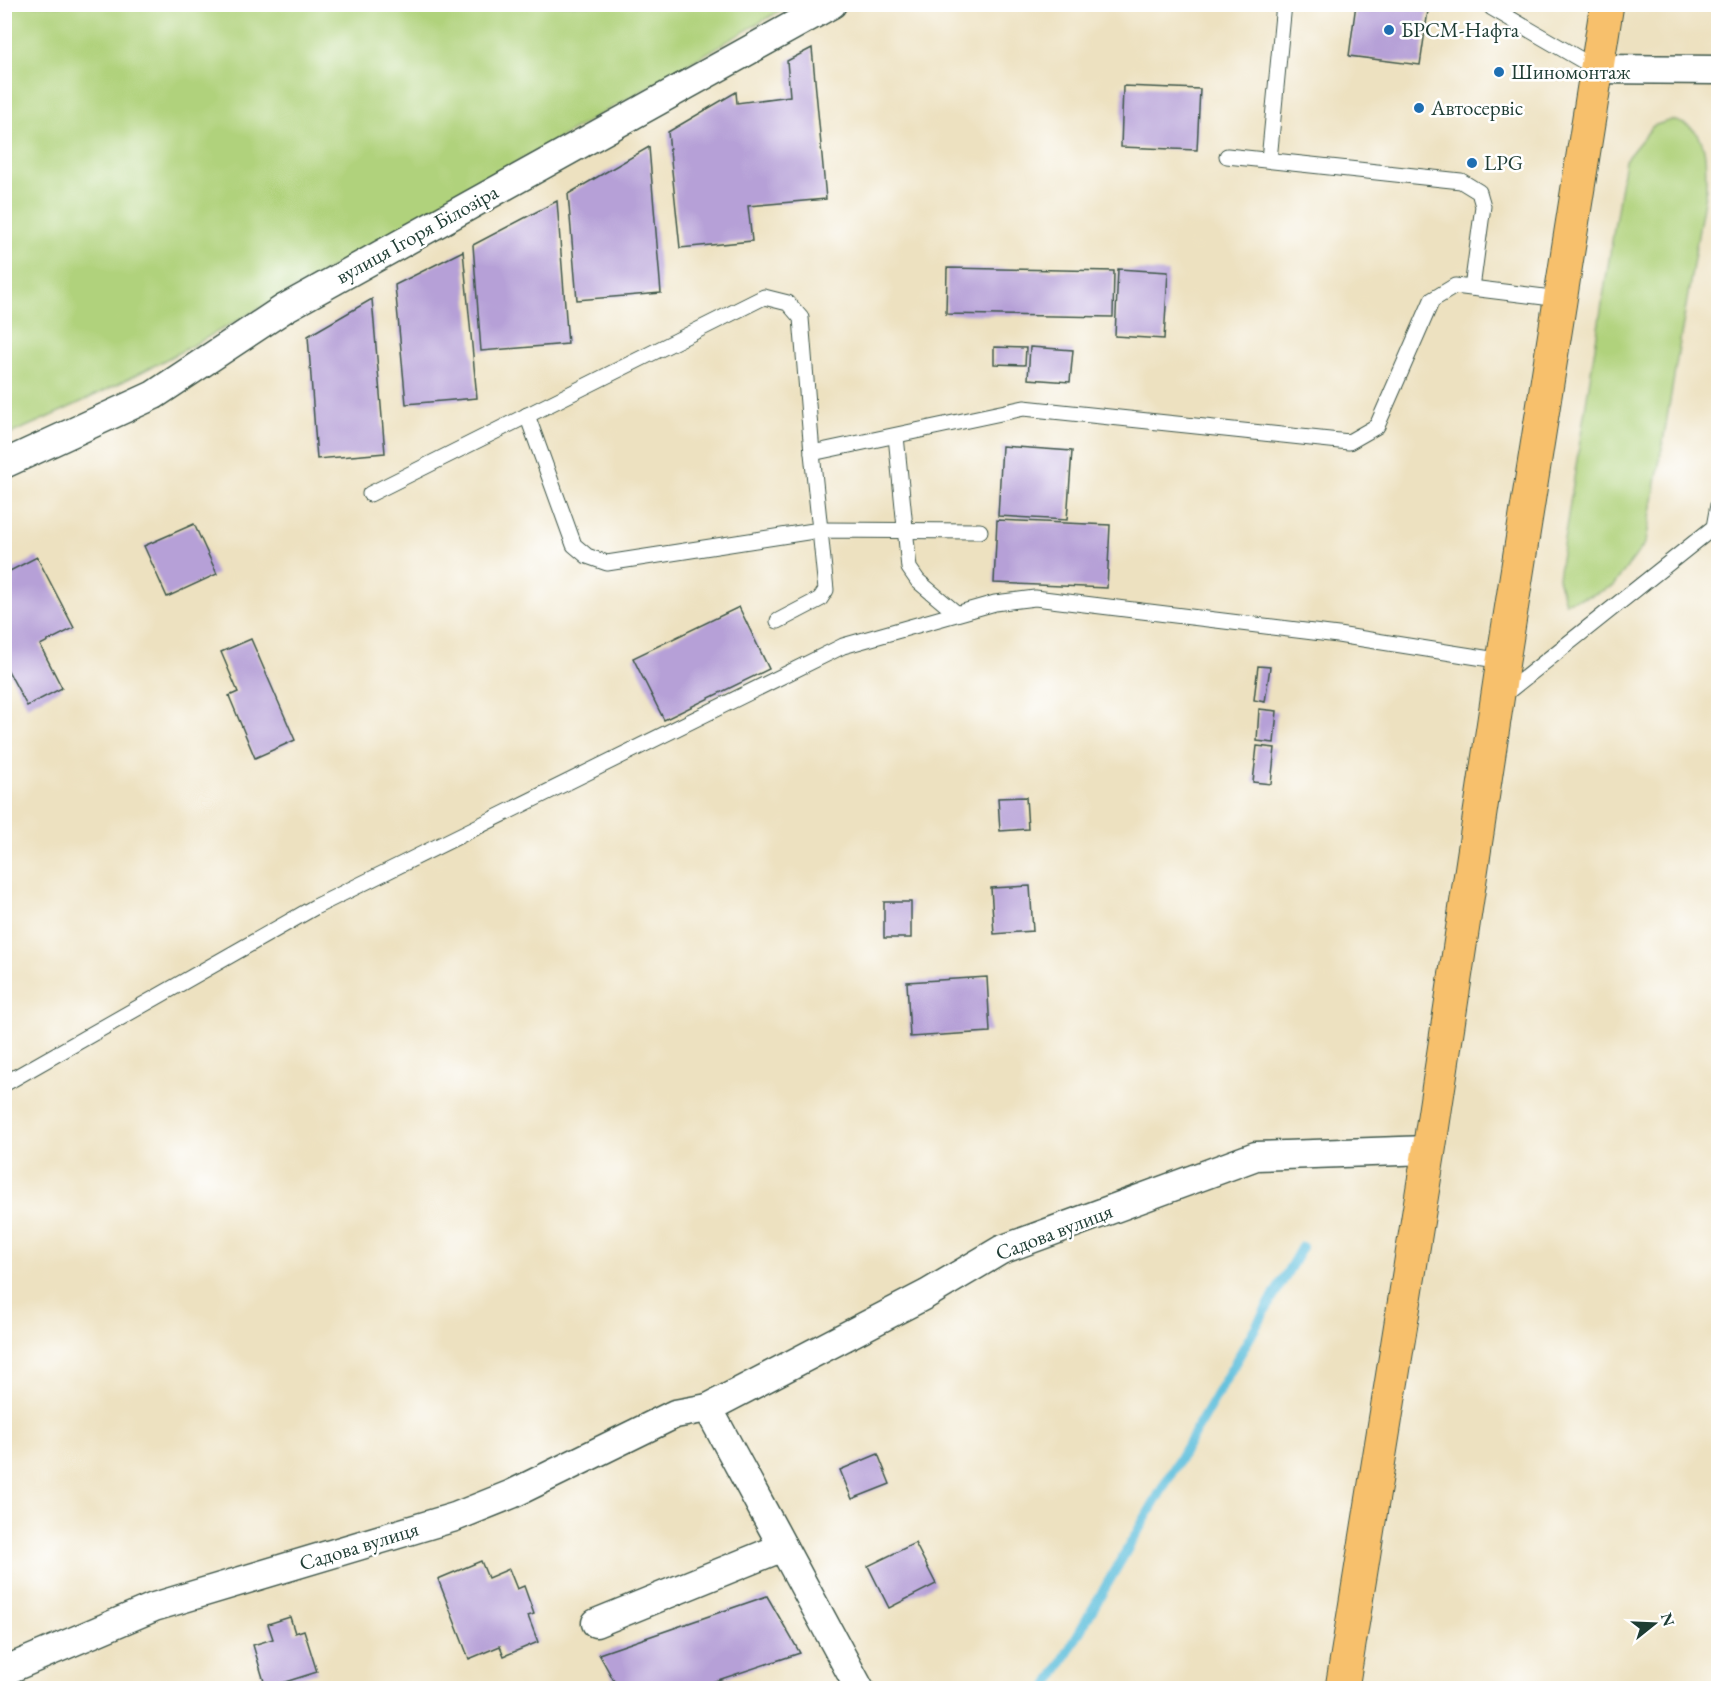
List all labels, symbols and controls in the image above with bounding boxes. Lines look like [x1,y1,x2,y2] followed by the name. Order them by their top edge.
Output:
[1401,16,1520,43] place label: БРСМ-Нафта
[1382,23,1396,37] marker: БРСМ-Нафта
[1511,58,1631,85] place label: Шиномонтаж
[1492,65,1506,79] marker: Шиномонтаж
[1430,94,1523,121] place label: Автосервіс
[1412,101,1426,115] marker: Автосервіс
[1484,149,1523,176] place label: LPG
[1465,156,1479,170] marker: LPG
[331,177,503,289] street label: вулиця Ігоря Білозіра
[991,1197,1116,1266] street label: Садова вулиця
[296,1515,422,1576] street label: Садова вулиця
[1624,1594,1684,1654] north arrow
[1656,1610,1680,1629] text: N

